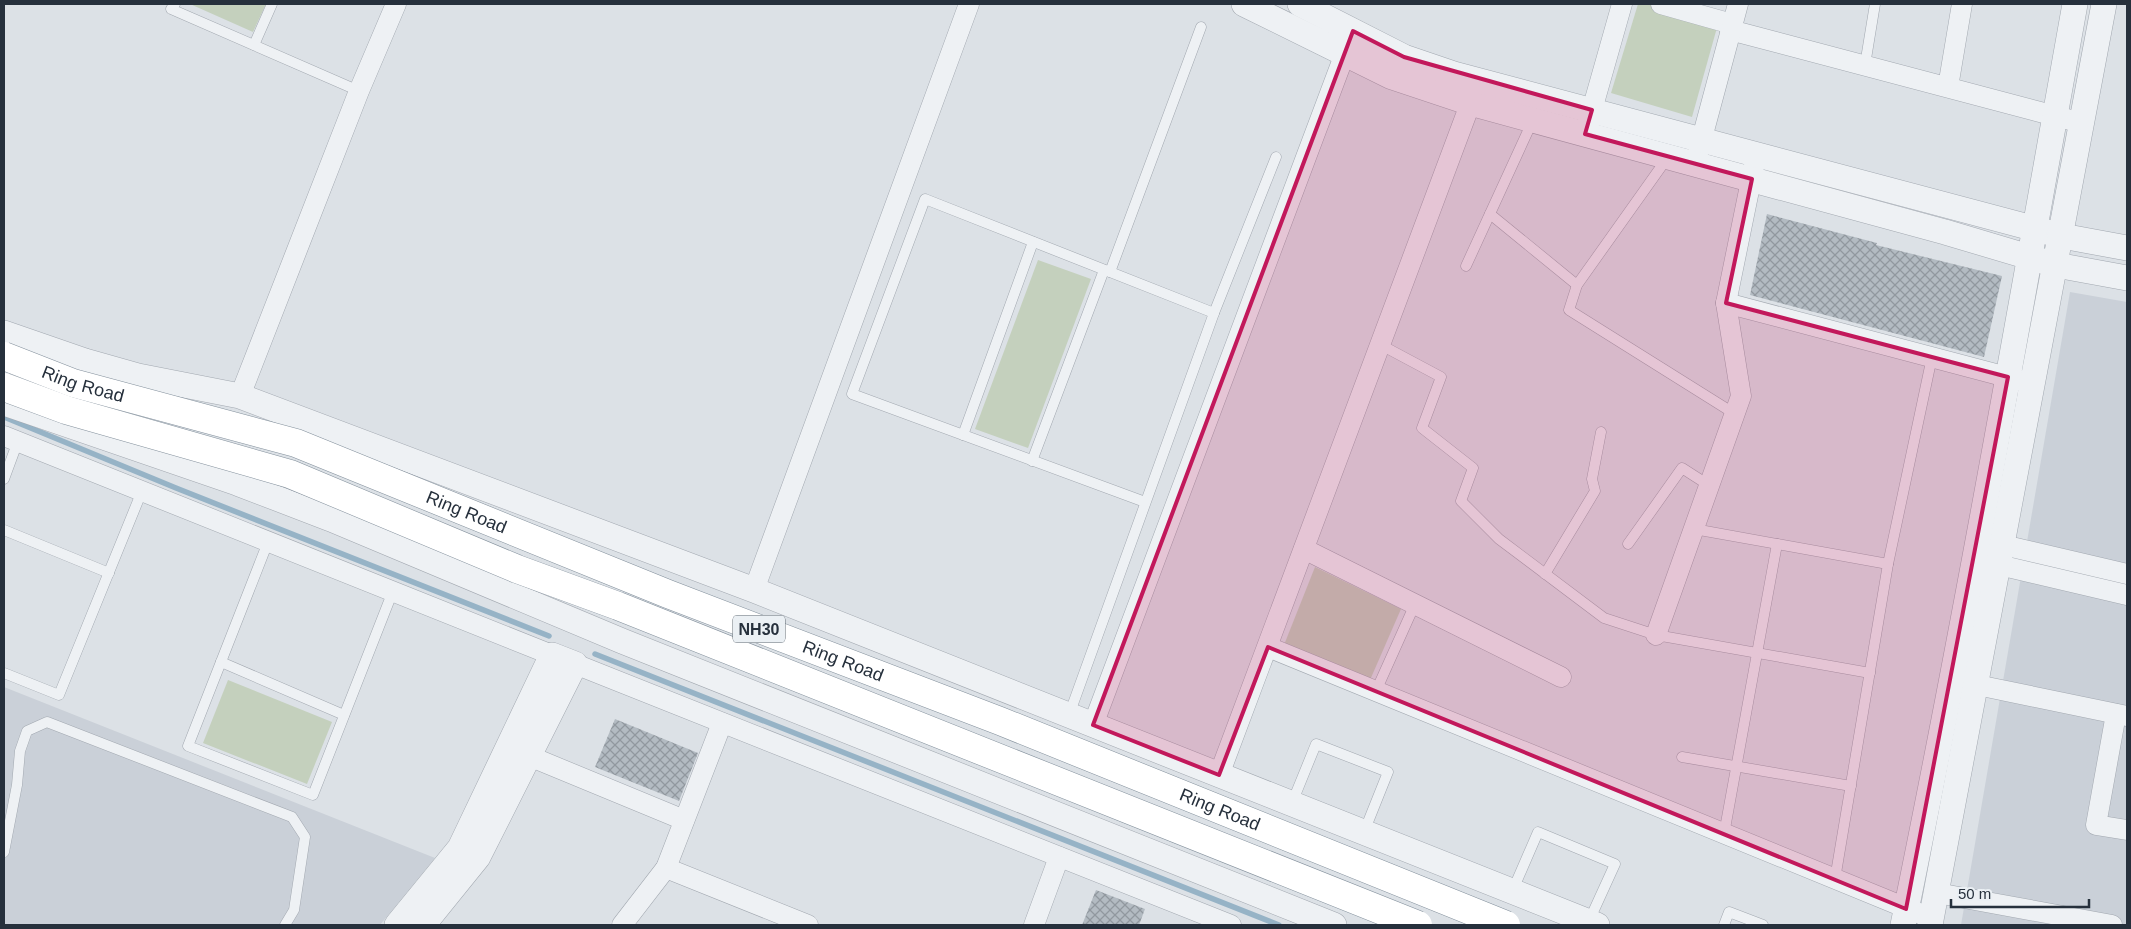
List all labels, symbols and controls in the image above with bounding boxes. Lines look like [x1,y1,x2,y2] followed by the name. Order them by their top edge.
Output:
[39,362,126,406] street label: Ring Road
[423,487,510,537] street label: Ring Road
[733,616,785,642] road number: NH30
[800,636,886,686] street label: Ring Road
[1177,784,1263,835] street label: Ring Road
[1951,876,2088,908] scale bar
[1958,885,1991,902] text: 50 m

